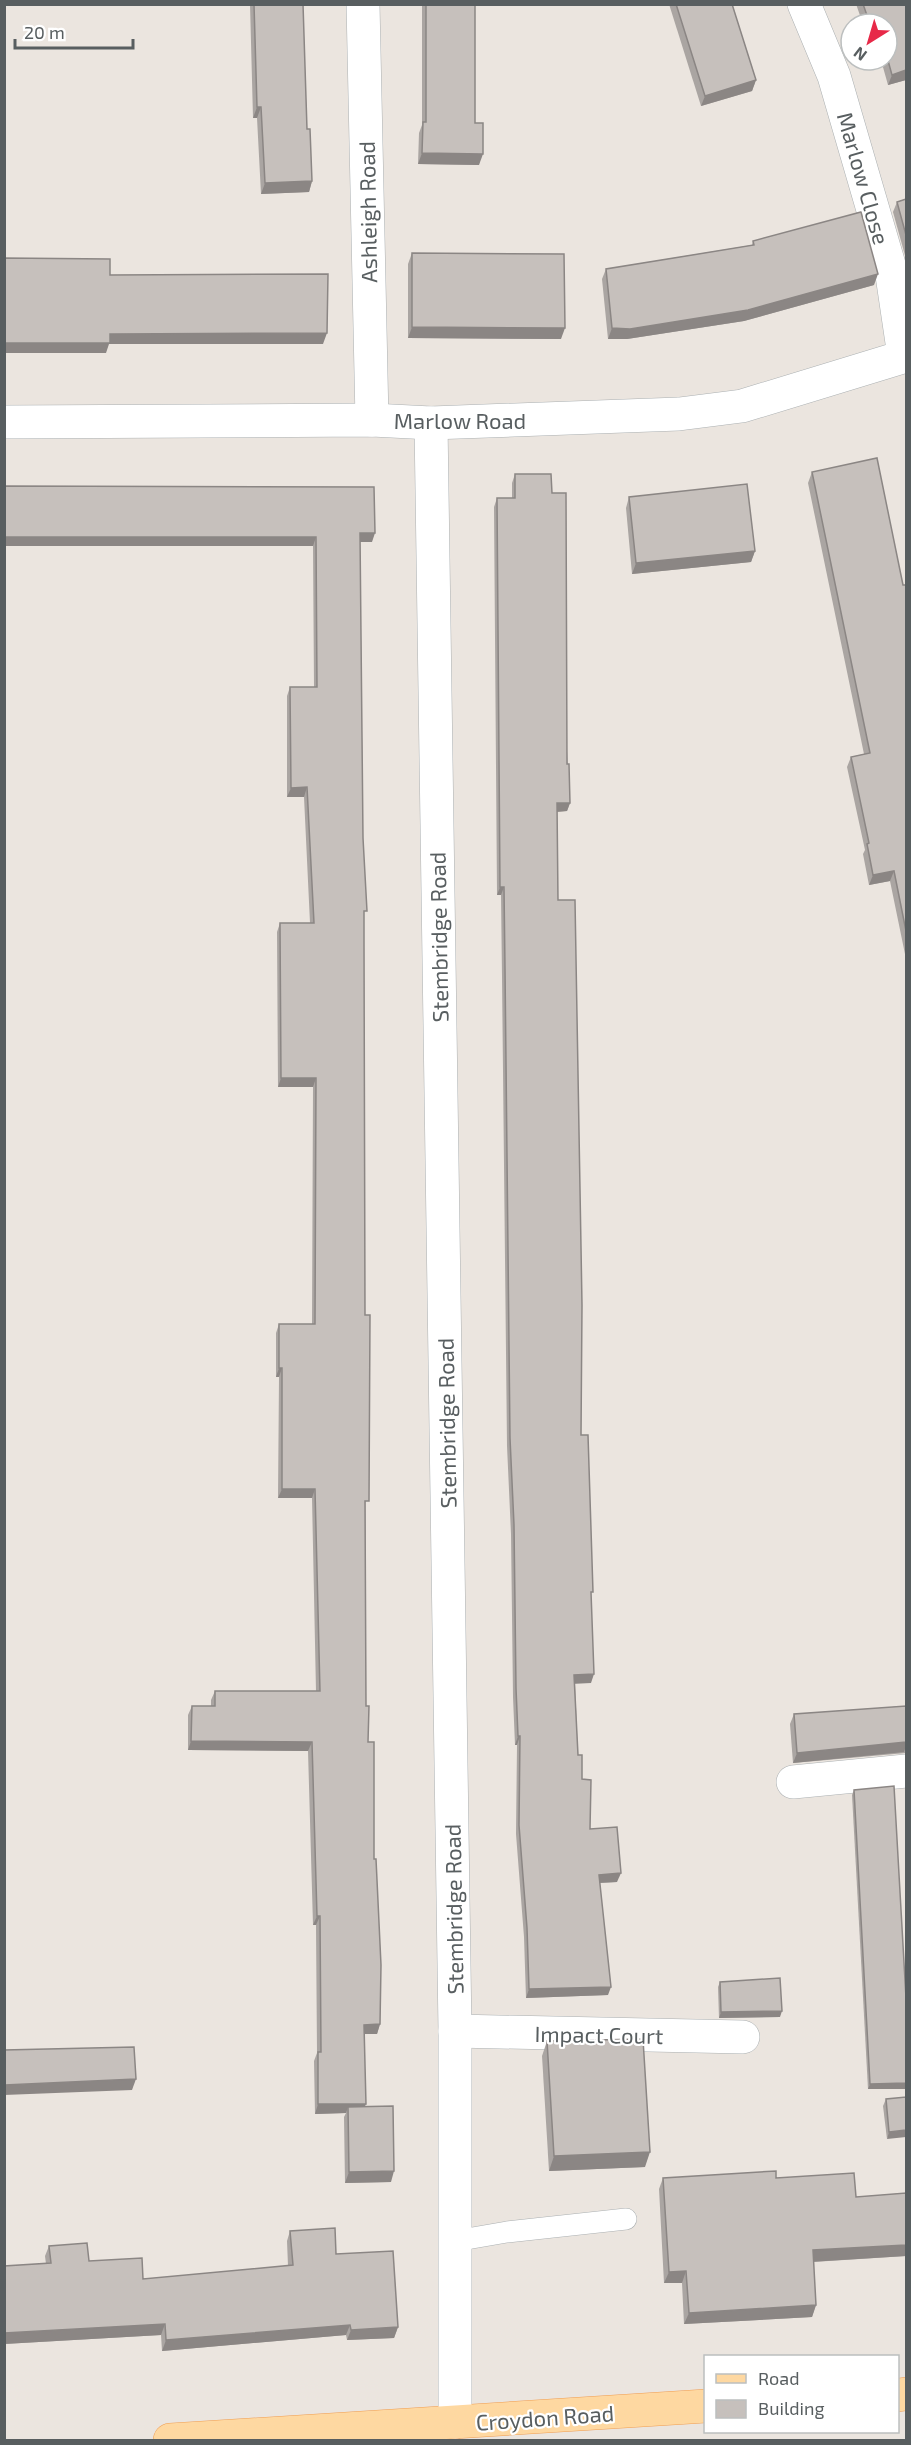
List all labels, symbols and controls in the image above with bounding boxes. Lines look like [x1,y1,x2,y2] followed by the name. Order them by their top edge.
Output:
[15,12,134,50] scale bar
[839,12,899,72] north arrow
[24,21,65,43] text: 20 m
[849,43,870,65] text: N
[833,109,895,247] street label: Marlow Close
[353,141,381,283] street label: Ashleigh Road
[394,407,526,433] street label: Marlow Road
[424,851,452,1023] street label: Stembridge Road
[432,1337,460,1509] street label: Stembridge Road
[439,1823,467,1995] street label: Stembridge Road
[534,2020,664,2048] street label: Impact Court
[704,2355,899,2433] legend
[758,2367,799,2389] text: Road
[758,2397,825,2419] text: Building
[475,2399,615,2435] street label: Croydon Road

